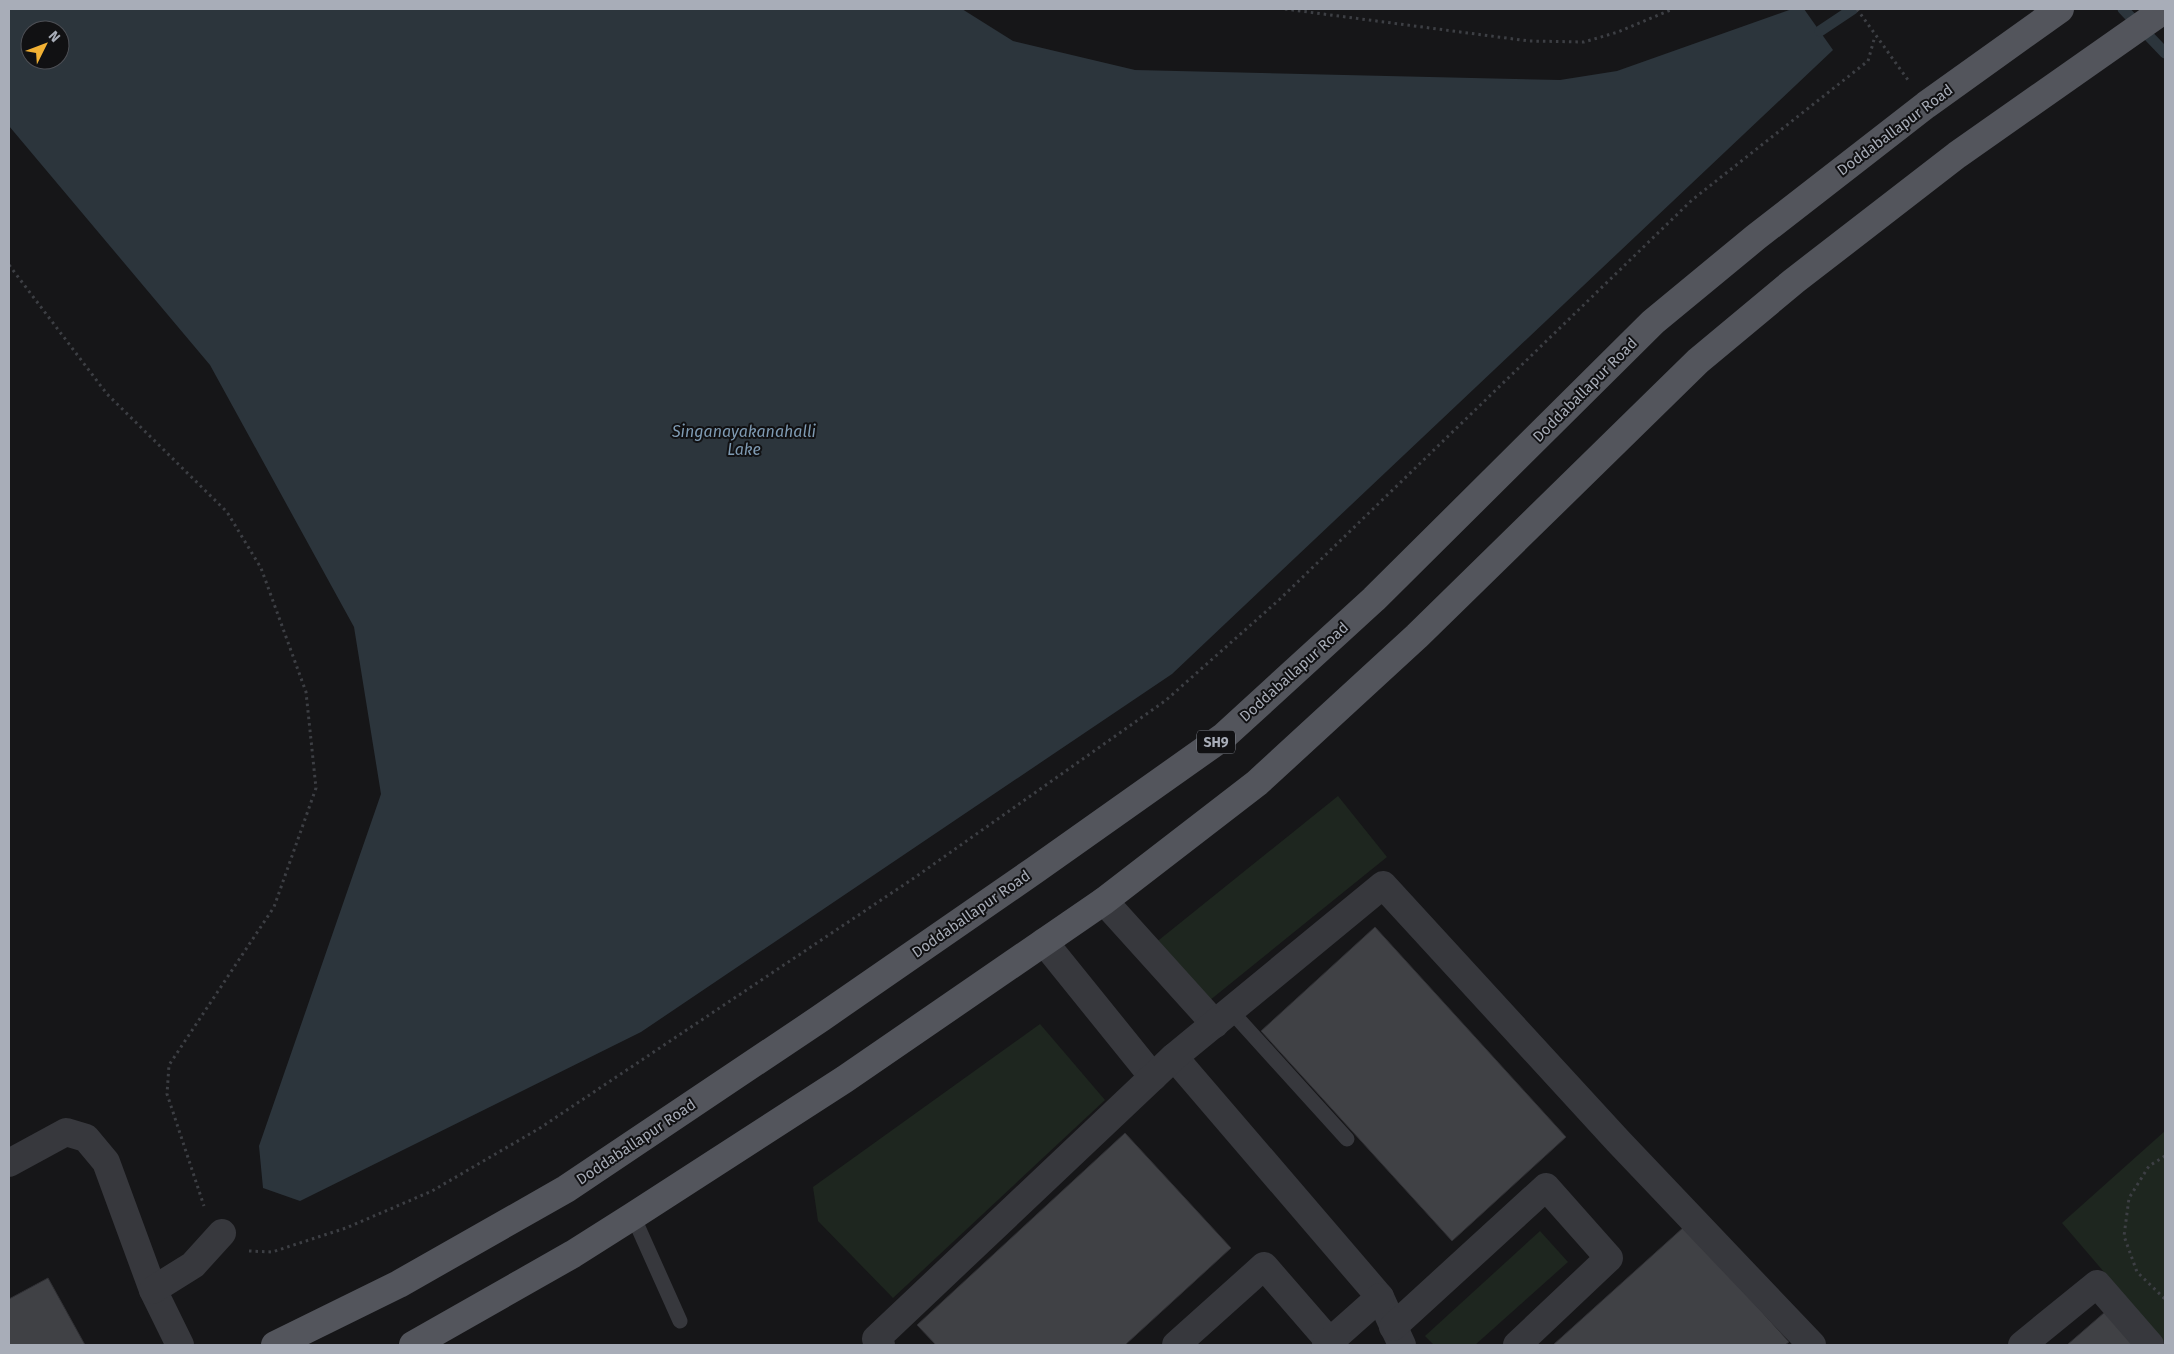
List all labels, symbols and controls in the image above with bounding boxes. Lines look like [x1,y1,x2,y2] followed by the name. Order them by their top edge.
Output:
[20,20,70,70] north arrow
[45,27,64,46] text: N
[1834,81,1956,179] street label: Doddaballapur Road
[1529,334,1641,446] street label: Doddaballapur Road
[671,422,817,459] water label: Singanayakanahalli Lake
[1236,618,1352,726] street label: Doddaballapur Road
[1197,730,1235,754] road number: SH9
[908,866,1034,962] street label: Doddaballapur Road
[573,1095,699,1189] street label: Doddaballapur Road

